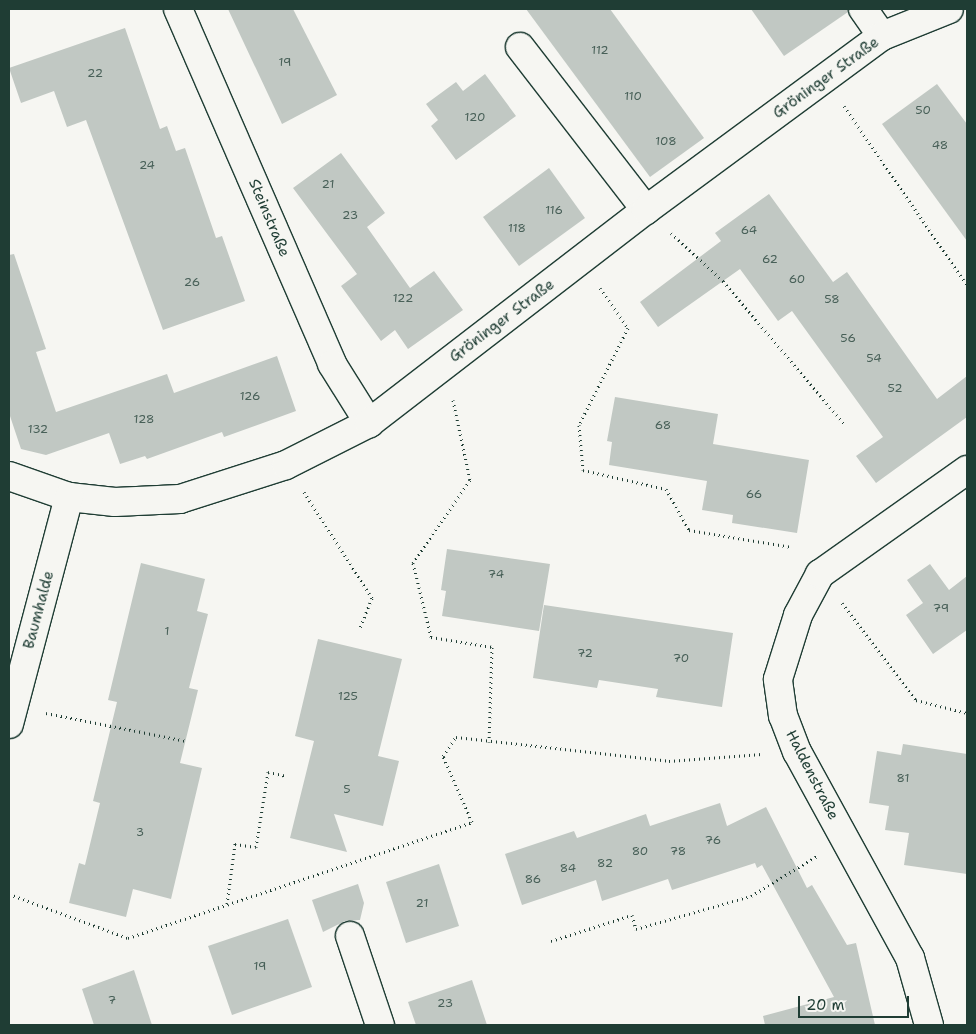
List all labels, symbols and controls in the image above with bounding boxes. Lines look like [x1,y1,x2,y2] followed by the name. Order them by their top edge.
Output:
[769,33,883,123] street label: Gröninger Straße
[591,44,609,58] house number: 112
[279,56,291,70] house number: 19
[87,67,103,81] house number: 22
[624,90,642,104] house number: 110
[915,104,931,118] house number: 50
[465,111,485,125] house number: 120
[655,135,677,149] house number: 108
[932,139,948,153] house number: 48
[139,159,155,173] house number: 24
[245,176,293,260] street label: Steinstraße
[322,178,334,192] house number: 21
[545,204,563,218] house number: 116
[342,209,358,223] house number: 23
[508,222,526,236] house number: 118
[741,224,757,238] house number: 64
[762,253,778,267] house number: 62
[789,273,805,287] house number: 60
[184,276,200,290] house number: 26
[446,276,558,366] street label: Gröninger Straße
[393,292,413,306] house number: 122
[824,293,840,307] house number: 58
[840,332,856,346] house number: 56
[866,352,882,366] house number: 54
[887,382,903,396] house number: 52
[240,390,260,404] house number: 126
[134,413,154,427] house number: 128
[655,419,671,433] house number: 68
[28,423,48,437] house number: 132
[746,488,762,502] house number: 66
[488,568,504,582] house number: 74
[20,569,58,651] street label: Baumhalde
[933,602,949,616] house number: 79
[164,625,170,639] house number: 1
[577,647,593,661] house number: 72
[673,652,689,666] house number: 70
[338,690,358,704] house number: 125
[782,727,842,823] street label: Haldenstraße
[897,772,909,786] house number: 81
[343,783,351,797] house number: 5
[136,826,144,840] house number: 3
[705,834,721,848] house number: 76
[632,845,648,859] house number: 80
[670,845,686,859] house number: 78
[597,857,613,871] house number: 82
[560,862,576,876] house number: 84
[525,873,541,887] house number: 86
[416,897,428,911] house number: 21
[254,960,266,974] house number: 19
[801,986,912,1018] scale bar
[108,994,116,1008] house number: 7
[806,995,845,1015] text: 20 m
[437,997,453,1011] house number: 23

